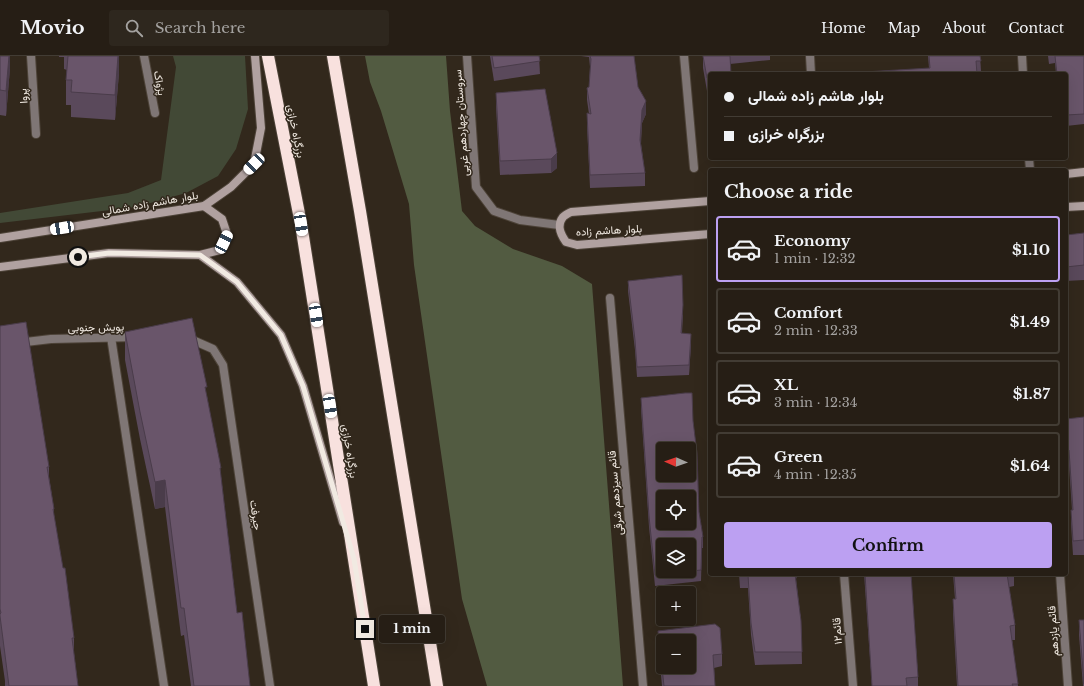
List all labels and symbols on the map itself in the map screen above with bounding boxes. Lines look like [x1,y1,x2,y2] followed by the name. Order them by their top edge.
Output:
[150,69,169,97] street label: پژواک
[450,69,473,177] street label: سروستان چهاردهم غربی
[15,88,32,104] street label: پروا
[284,103,308,159] street label: بزرگراه خرازی
[241,151,267,177] car
[101,188,200,219] street label: بلوار هاشم زاده شمالی
[293,211,309,237] car
[49,220,75,236] car
[575,221,643,240] street label: بلوار هاشم زاده
[213,229,235,255] car
[69,248,87,266] route start
[308,302,324,328] car
[68,320,124,335] street label: پویش جنوبی
[322,393,338,419] car
[339,423,361,479] street label: بزرگراه خرازی
[656,442,696,482] north arrow
[604,450,627,536] street label: قائم سیزدهم شرقی
[247,499,265,531] street label: جيرفت
[1044,605,1063,657] street label: قائم یازدهم
[379,615,445,643] callout: 1 min
[829,617,846,645] street label: قائم۱۲
[356,620,374,638] route end

